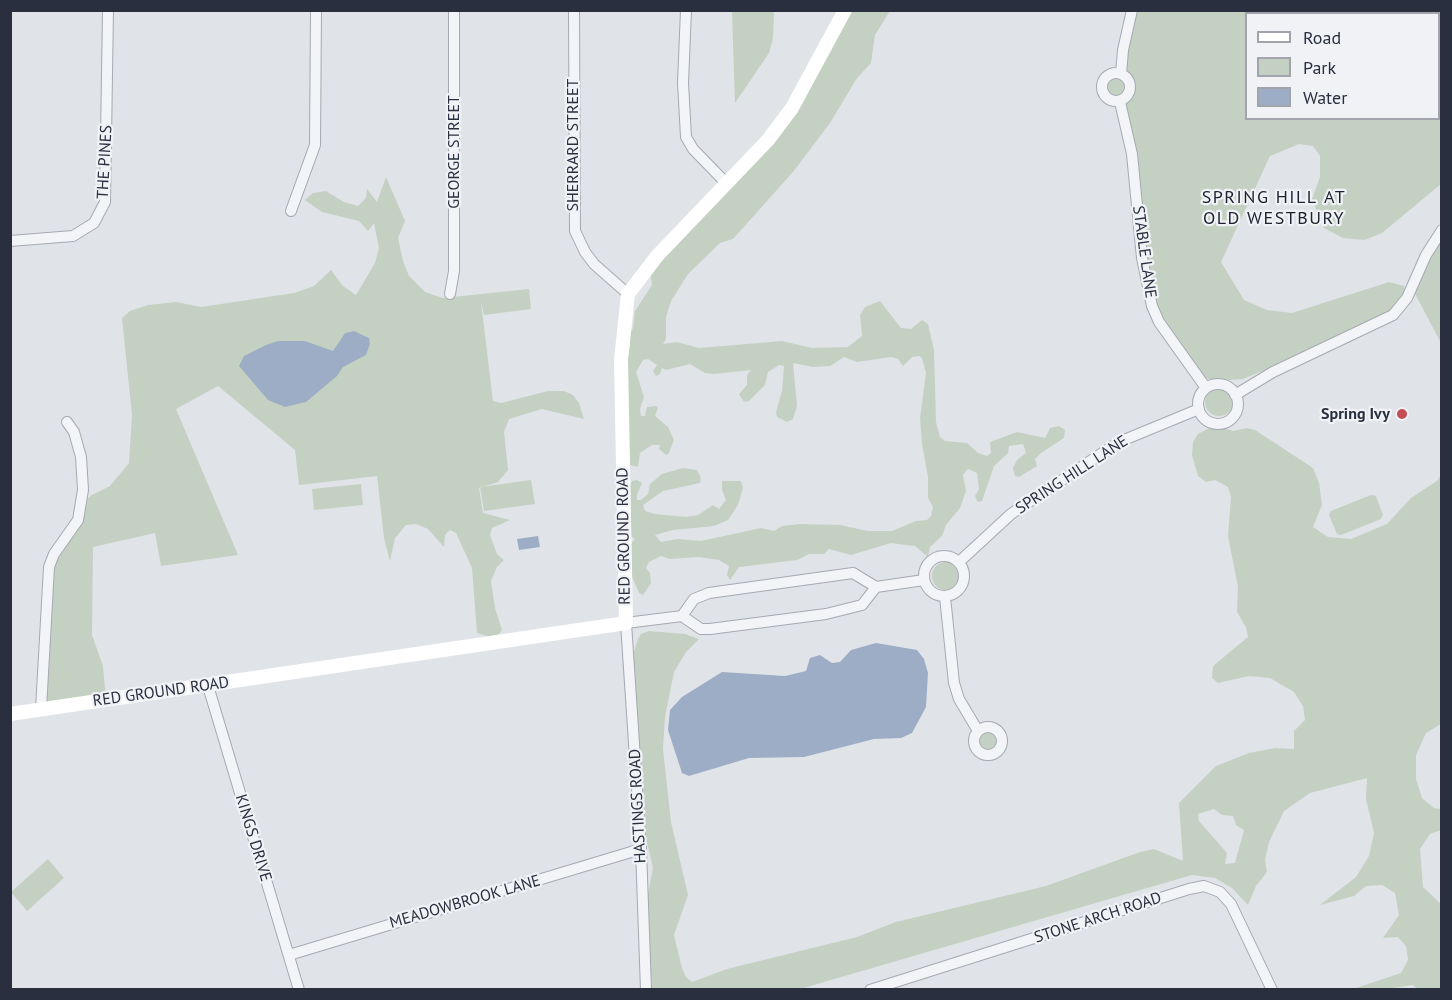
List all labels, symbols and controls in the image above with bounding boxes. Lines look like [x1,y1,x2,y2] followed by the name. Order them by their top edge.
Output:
[1245,12,1440,120] legend
[1303,26,1341,49] text: Road
[1303,56,1336,79] text: Park
[563,79,583,211] street label: SHERRARD STREET
[1303,86,1347,109] text: Water
[444,95,464,209] street label: GEORGE STREET
[93,125,117,199] street label: THE PINES
[1202,187,1346,230] district label: SPRING HILL AT OLD WESTBURY
[1128,205,1160,299] street label: STABLE LANE
[1321,404,1390,424] place label: Spring Ivy
[1395,407,1409,421] marker: Spring Ivy
[1012,432,1132,518] street label: SPRING HILL LANE
[613,467,635,605] street label: RED GROUND ROAD
[92,673,230,711] street label: RED GROUND ROAD
[625,748,651,864] street label: HASTINGS ROAD
[231,792,275,884] street label: KINGS DRIVE
[387,871,543,933] street label: MEADOWBROOK LANE
[1032,888,1164,948] street label: STONE ARCH ROAD

